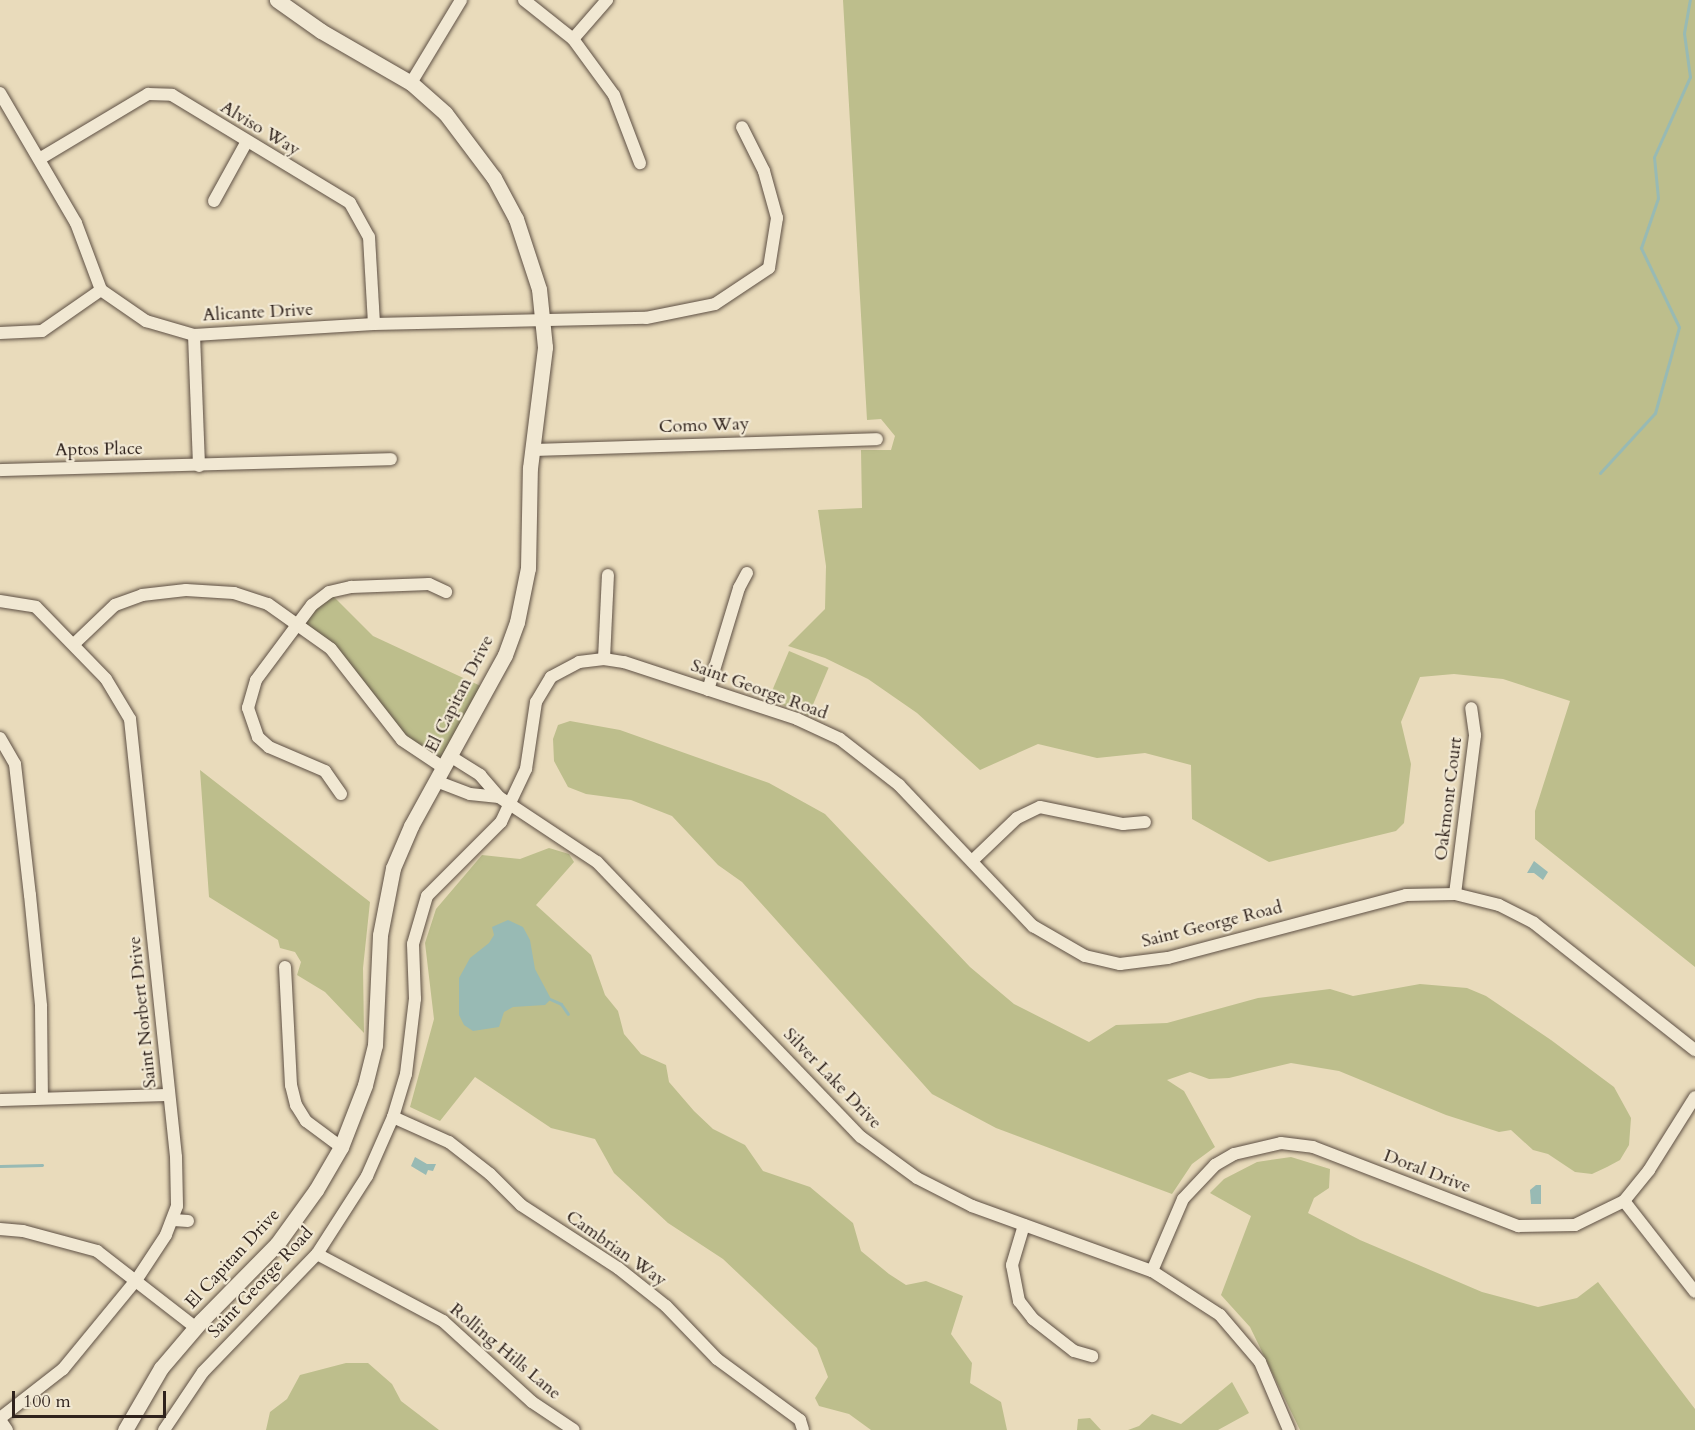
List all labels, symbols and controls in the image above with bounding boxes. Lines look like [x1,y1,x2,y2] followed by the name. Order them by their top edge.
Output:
[216,97,304,161] street label: Alviso Way
[202,299,314,327] street label: Alicante Drive
[658,414,750,438] street label: Como Way
[55,438,143,462] street label: Aptos Place
[421,632,499,756] street label: El Capitan Drive
[688,655,830,725] street label: Saint George Road
[1431,736,1467,862] street label: Oakmont Court
[1140,897,1284,953] street label: Saint George Road
[124,935,162,1089] street label: Saint Norbert Drive
[778,1024,886,1134] street label: Silver Lake Drive
[1380,1145,1474,1199] street label: Doral Drive
[181,1205,285,1313] street label: El Capitan Drive
[561,1206,671,1292] street label: Cambrian Way
[204,1223,318,1343] street label: Saint George Road
[445,1299,565,1405] street label: Rolling Hills Lane
[15,1379,170,1417] scale bar
[23,1389,71,1414] text: 100 m

